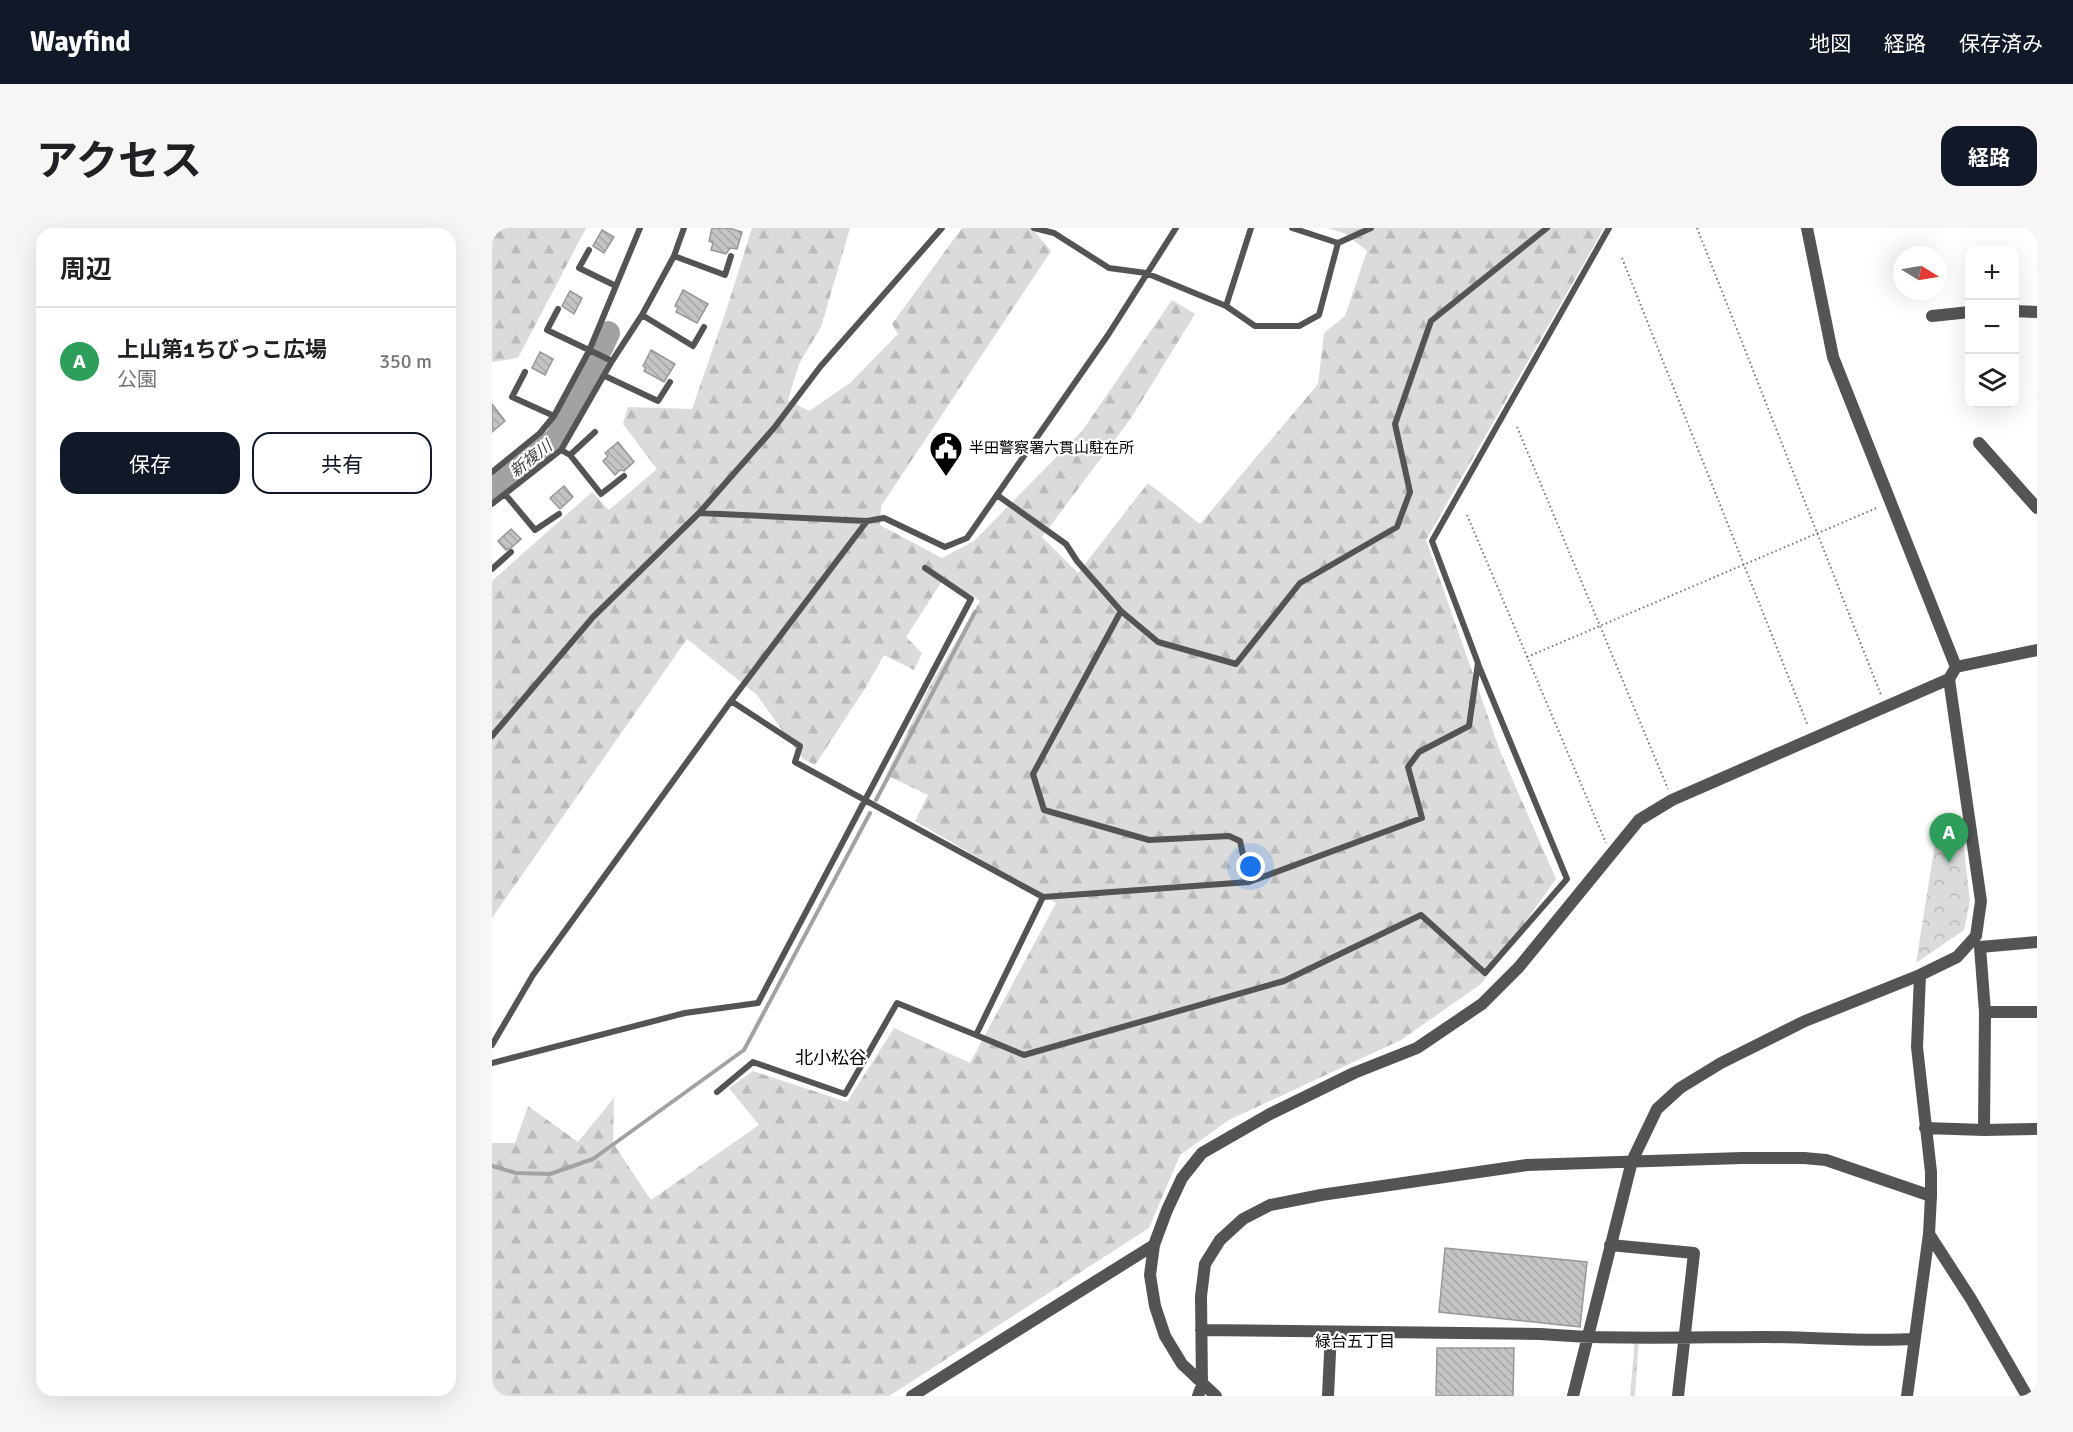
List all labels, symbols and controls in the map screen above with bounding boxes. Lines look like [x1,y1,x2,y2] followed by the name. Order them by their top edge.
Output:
[30,25,131,59] text: Wayfind
[1809,31,1851,57] text: 地図
[1884,31,1926,57] text: 経路
[1959,31,2043,57] text: 保存済み
[1941,126,2037,186] button: 経路
[36,136,202,187] text: アクセス
[1893,246,1947,300] north arrow
[1965,246,2019,408] map controls
[1965,246,2019,300] button: +
[60,254,112,286] text: 周辺
[1965,300,2019,354] button: −
[117,336,327,363] text: 上山第1ちびっこ広場
[73,349,86,374] text: A
[379,349,432,374] text: 350 m
[1965,354,2019,408] button: layers
[117,367,157,392] text: 公園
[928,430,964,477] public building icon: 半田警察署六貫山駐在所
[60,432,240,494] button: 保存
[252,432,432,494] button: 共有
[506,435,558,482] water label: 新複川
[969,439,1134,457] place label: 半田警察署六貫山駐在所
[1930,814,1968,863] pin: A
[1236,852,1265,881] your location
[795,1047,867,1069] district label: 北小松谷
[1315,1332,1395,1352] district label: 緑台五丁目

